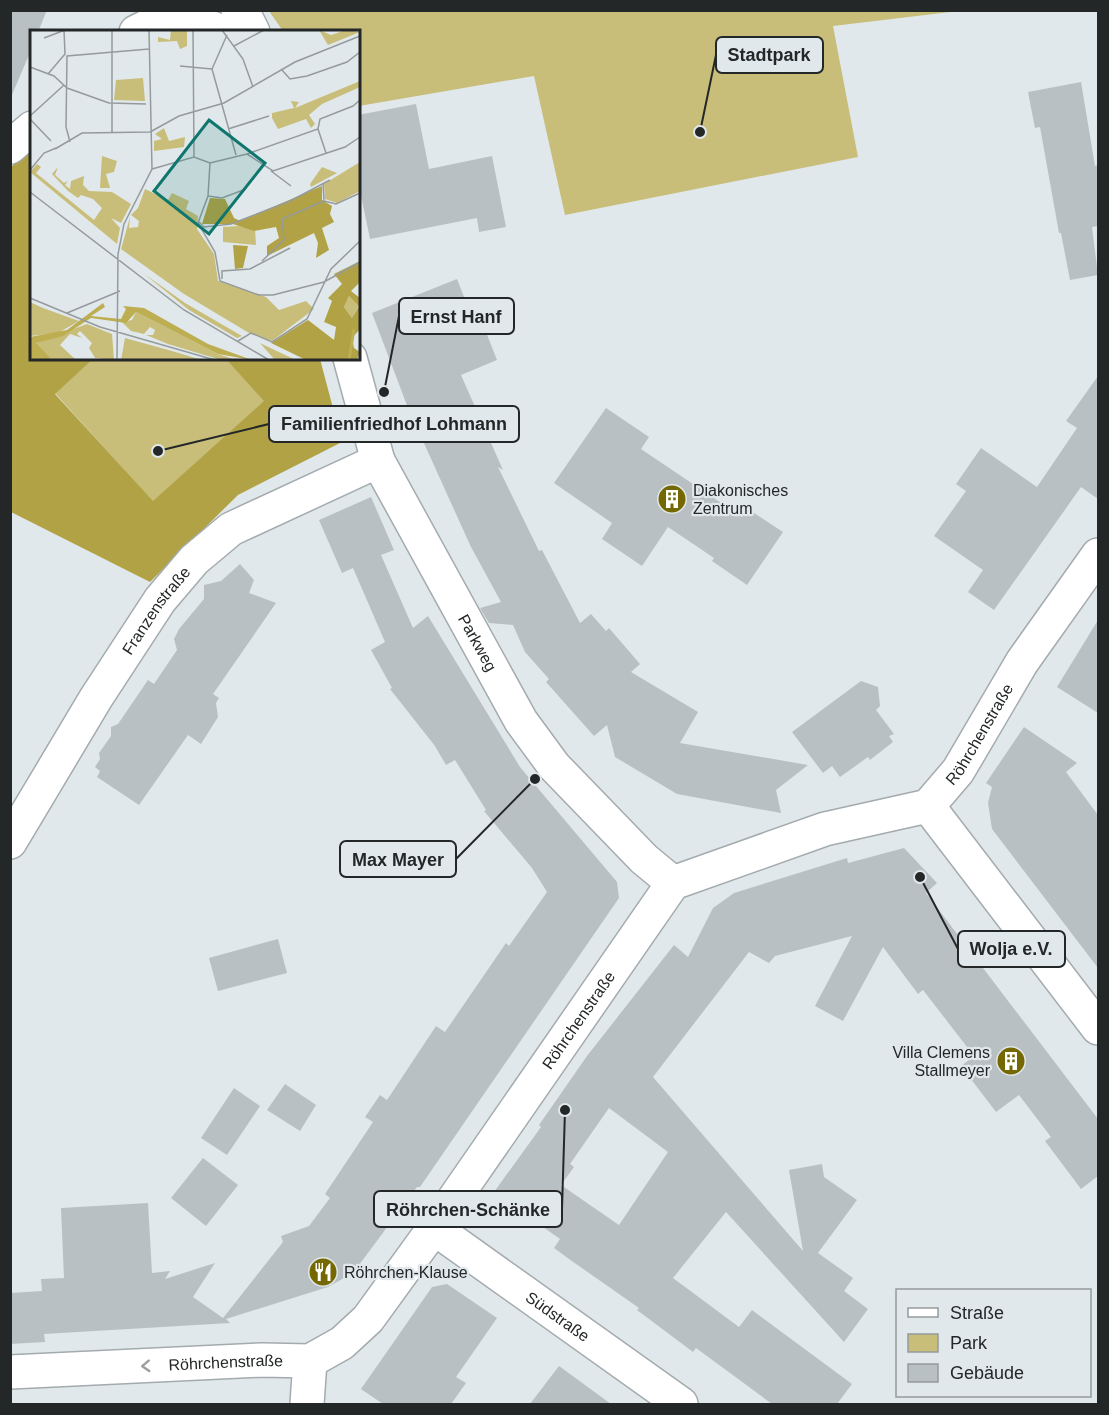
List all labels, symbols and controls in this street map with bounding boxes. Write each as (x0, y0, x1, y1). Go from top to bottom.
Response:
inset map (30, 30, 360, 360)
callout: Stadtpark (716, 37, 823, 73)
text: Stadtpark (727, 45, 811, 65)
callout: Ernst Hanf (399, 298, 514, 334)
text: Ernst Hanf (410, 307, 503, 327)
callout: Familienfriedhof Lohmann (269, 406, 519, 442)
text: Familienfriedhof Lohmann (281, 414, 507, 434)
place label: Diakonisches Zentrum (693, 482, 788, 517)
building icon: Diakonisches Zentrum (656, 483, 688, 515)
street label: Franzenstraße (119, 563, 194, 658)
street label: Parkweg (455, 611, 500, 674)
street label: Röhrchenstraße (942, 681, 1016, 788)
callout: Max Mayer (340, 841, 456, 877)
text: Max Mayer (352, 850, 444, 870)
callout: Wolja e.V. (958, 931, 1065, 967)
text: Wolja e.V. (969, 939, 1053, 959)
street label: Röhrchenstraße (539, 968, 618, 1072)
place label: Villa Clemens Stallmeyer (892, 1044, 991, 1079)
building icon: Villa Clemens Stallmeyer (995, 1045, 1027, 1077)
callout: Röhrchen-Schänke (374, 1191, 562, 1227)
text: Röhrchen-Schänke (386, 1200, 550, 1220)
restaurant icon: Röhrchen-Klause (307, 1256, 339, 1288)
place label: Röhrchen-Klause (344, 1264, 468, 1281)
street label: Südstraße (522, 1288, 593, 1345)
legend (896, 1289, 1091, 1397)
text: Straße (950, 1303, 1004, 1323)
text: Park (950, 1333, 988, 1353)
street label: Röhrchenstraße (168, 1352, 283, 1373)
one-way arrow (142, 1359, 151, 1372)
text: Gebäude (950, 1363, 1024, 1383)

